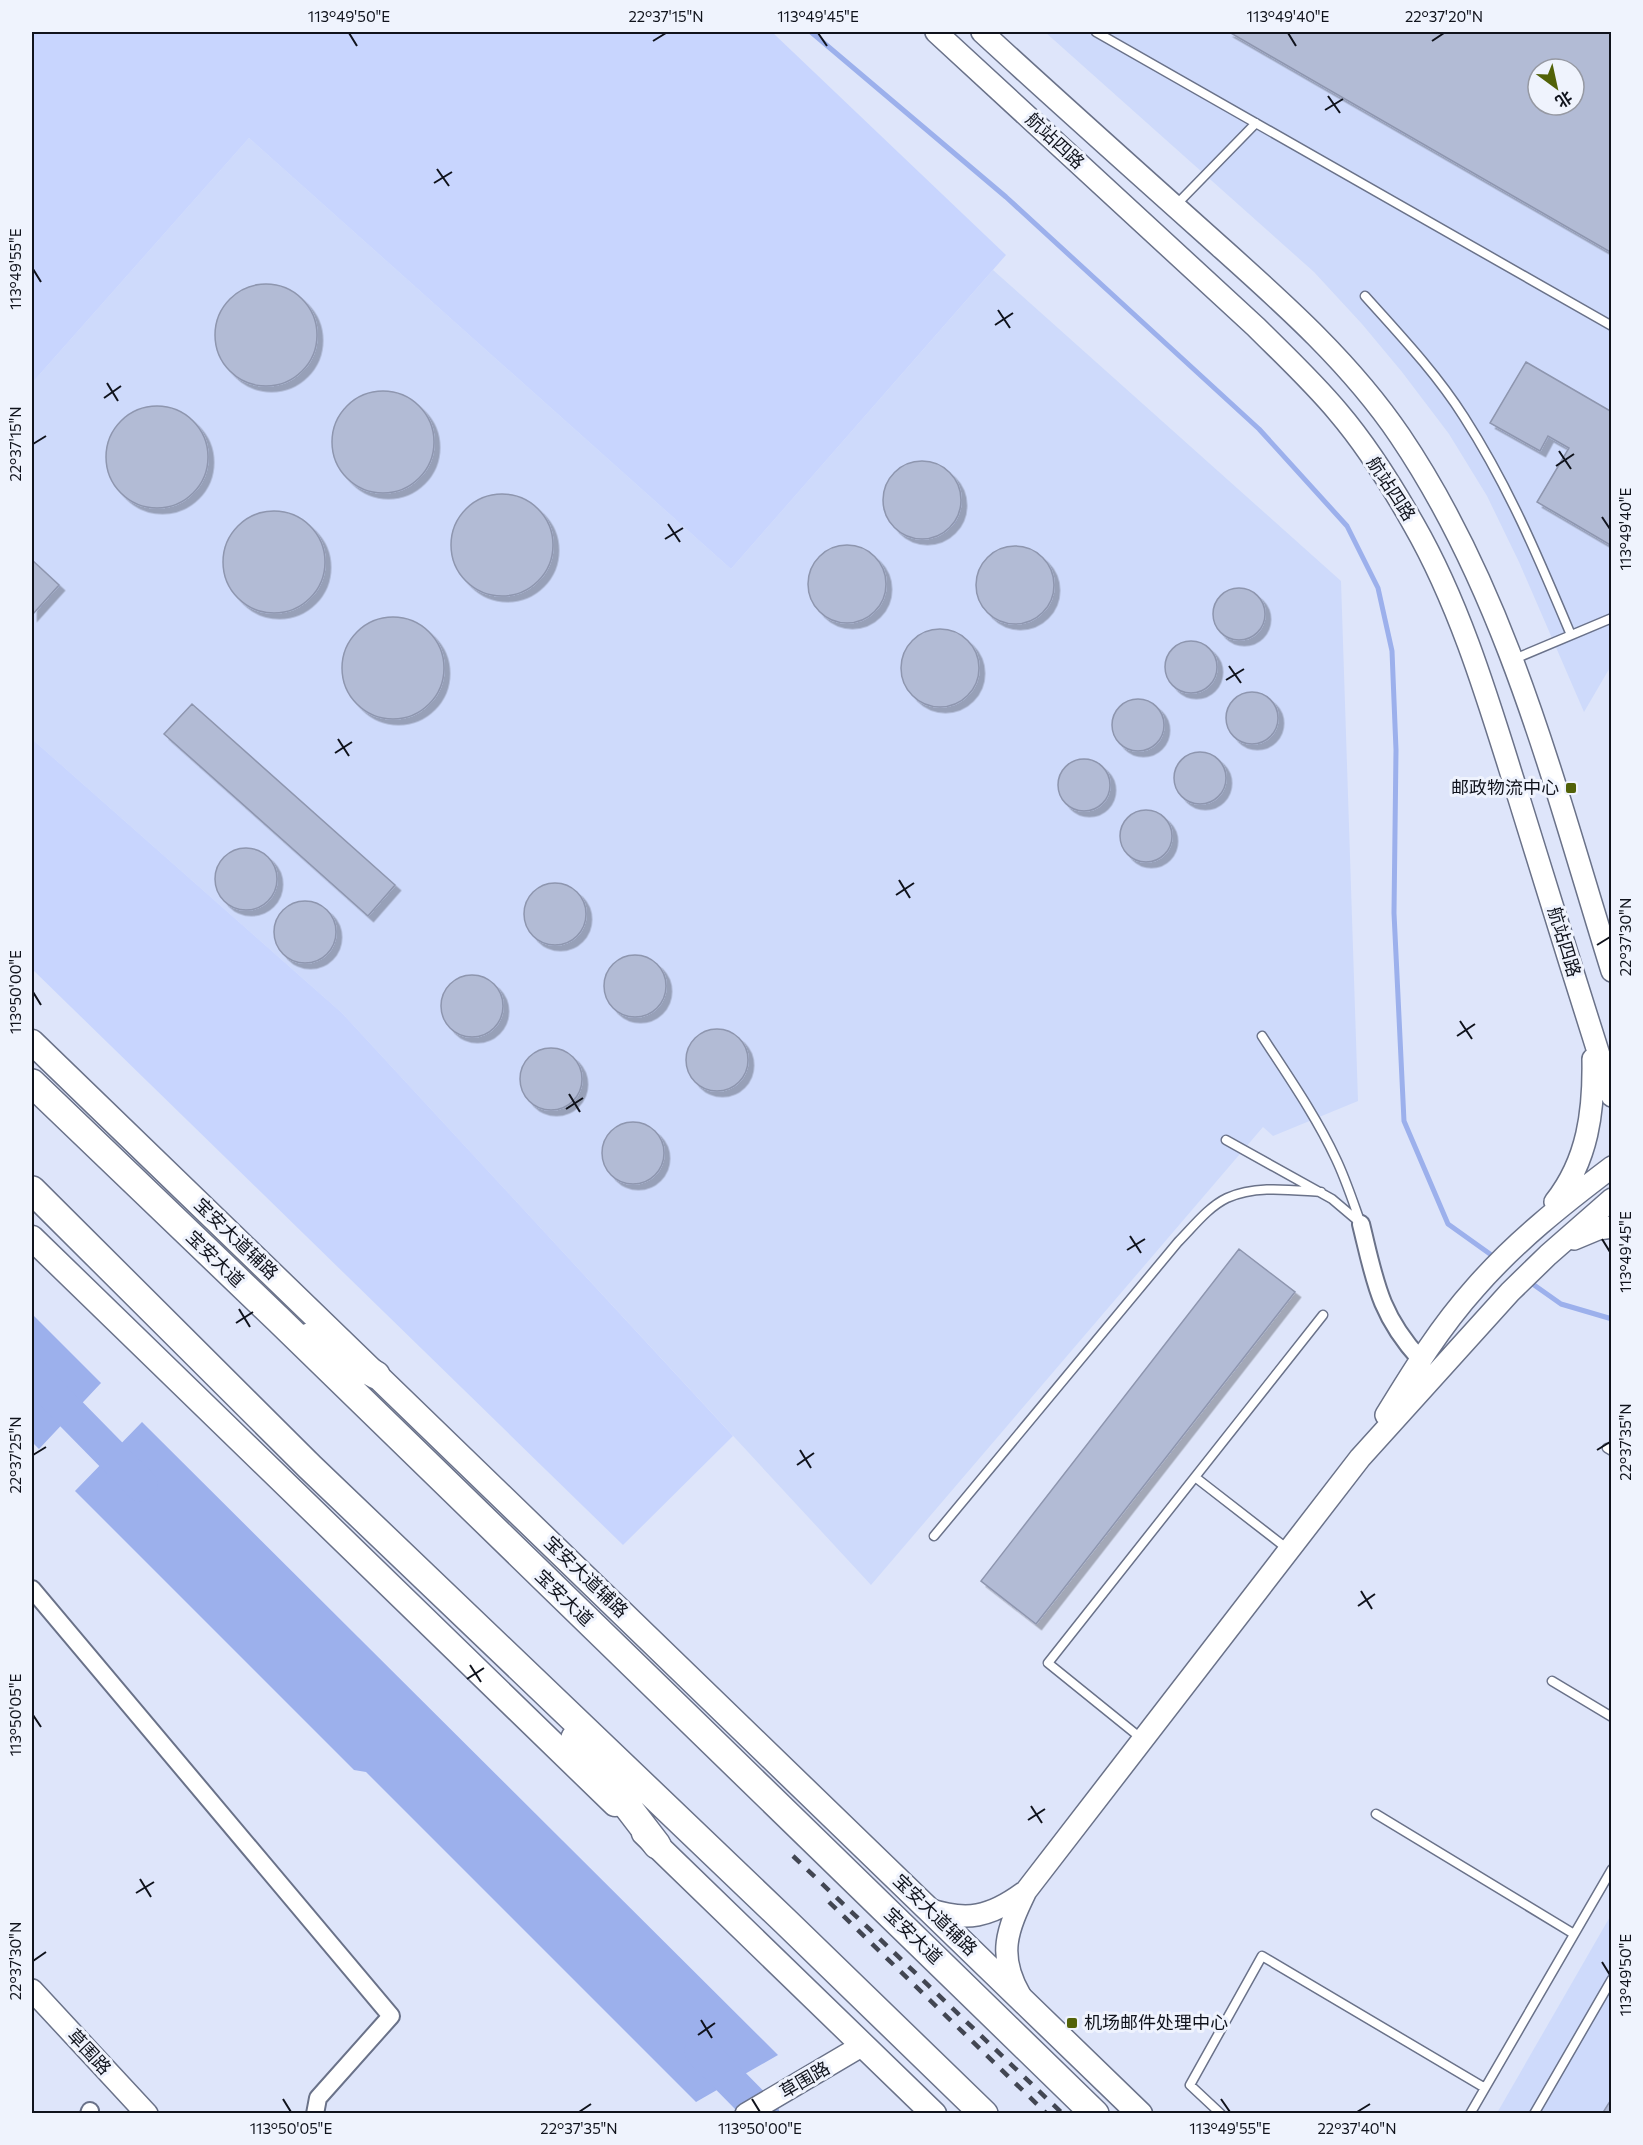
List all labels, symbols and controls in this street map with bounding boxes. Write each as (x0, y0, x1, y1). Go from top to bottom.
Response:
text: 113°49'50"E (308, 7, 390, 25)
text: 22°37'15"N (628, 7, 704, 25)
text: 113°49'45"E (777, 7, 859, 25)
text: 113°49'40"E (1247, 7, 1329, 25)
text: 22°37'20"N (1405, 7, 1483, 25)
north arrow (1526, 57, 1586, 117)
text: 北 (1553, 88, 1576, 112)
street label: 航站四路 (1022, 108, 1090, 173)
text: 113°49'55"E (6, 228, 24, 310)
text: 22°37'15"N (6, 406, 24, 482)
street label: 航站四路 (1363, 452, 1421, 525)
text: 113°49'40"E (1616, 488, 1634, 570)
place label: 邮政物流中心 (1451, 776, 1559, 798)
marker: 邮政物流中心 (1564, 781, 1578, 795)
text: 22°37'30"N (1616, 898, 1634, 976)
street label: 航站四路 (1544, 904, 1586, 979)
text: 113°50'00"E (6, 950, 24, 1034)
street label: 宝安大道辅路 (190, 1194, 282, 1284)
text: 113°49'45"E (1616, 1211, 1634, 1293)
street label: 宝安大道 (182, 1226, 248, 1292)
text: 22°37'35"N (1616, 1403, 1634, 1481)
text: 22°37'25"N (6, 1416, 24, 1494)
street label: 宝安大道辅路 (540, 1532, 632, 1622)
street label: 宝安大道 (531, 1565, 597, 1631)
text: 113°50'05"E (6, 1674, 24, 1756)
street label: 宝安大道辅路 (889, 1870, 981, 1960)
street label: 宝安大道 (880, 1903, 946, 1969)
text: 22°37'30"N (6, 1922, 24, 2000)
text: 113°49'50"E (1616, 1934, 1634, 2016)
place label: 机场邮件处理中心 (1084, 2011, 1228, 2033)
marker: 机场邮件处理中心 (1065, 2016, 1079, 2030)
street label: 草围路 (63, 2024, 116, 2079)
street label: 草围路 (776, 2056, 833, 2102)
text: 113°50'05"E (250, 2119, 332, 2137)
text: 22°37'35"N (540, 2119, 618, 2137)
text: 113°50'00"E (718, 2119, 802, 2137)
text: 113°49'55"E (1189, 2119, 1271, 2137)
text: 22°37'40"N (1318, 2119, 1396, 2137)

